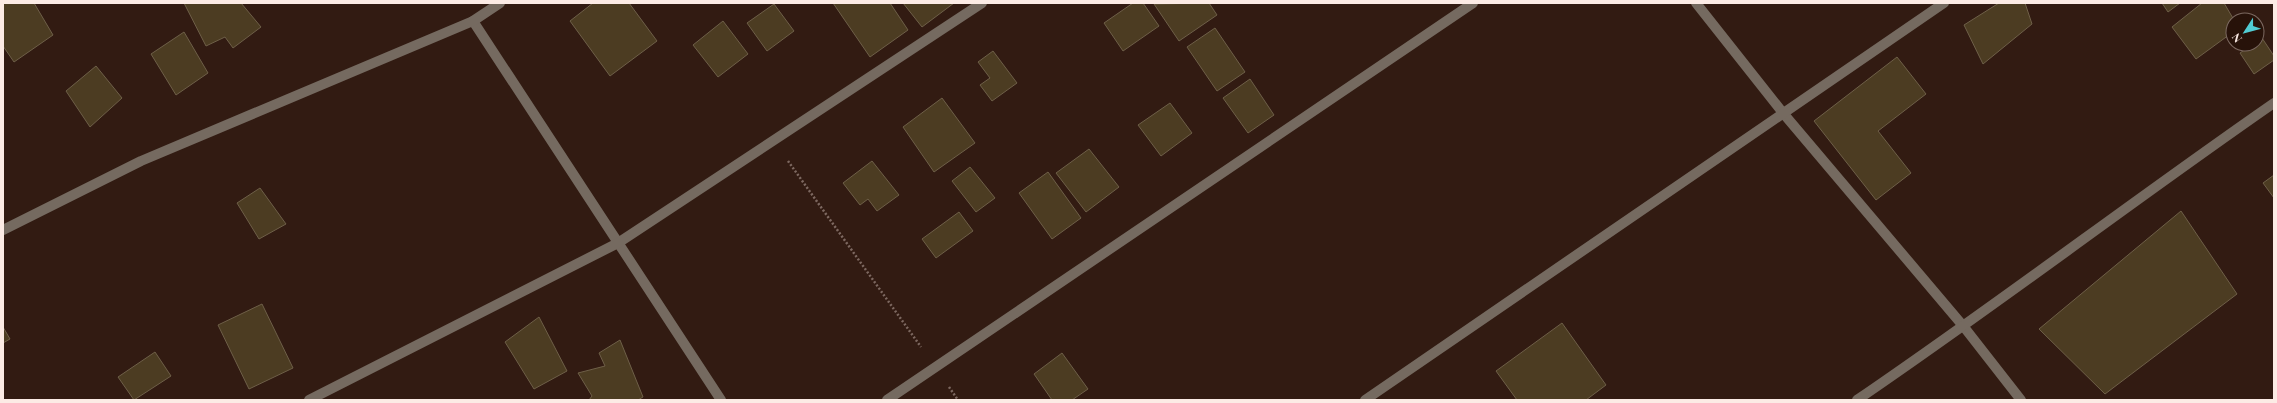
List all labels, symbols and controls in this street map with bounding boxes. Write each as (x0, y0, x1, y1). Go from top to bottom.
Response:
north arrow (2225, 12, 2265, 52)
text: N (2228, 31, 2245, 46)

